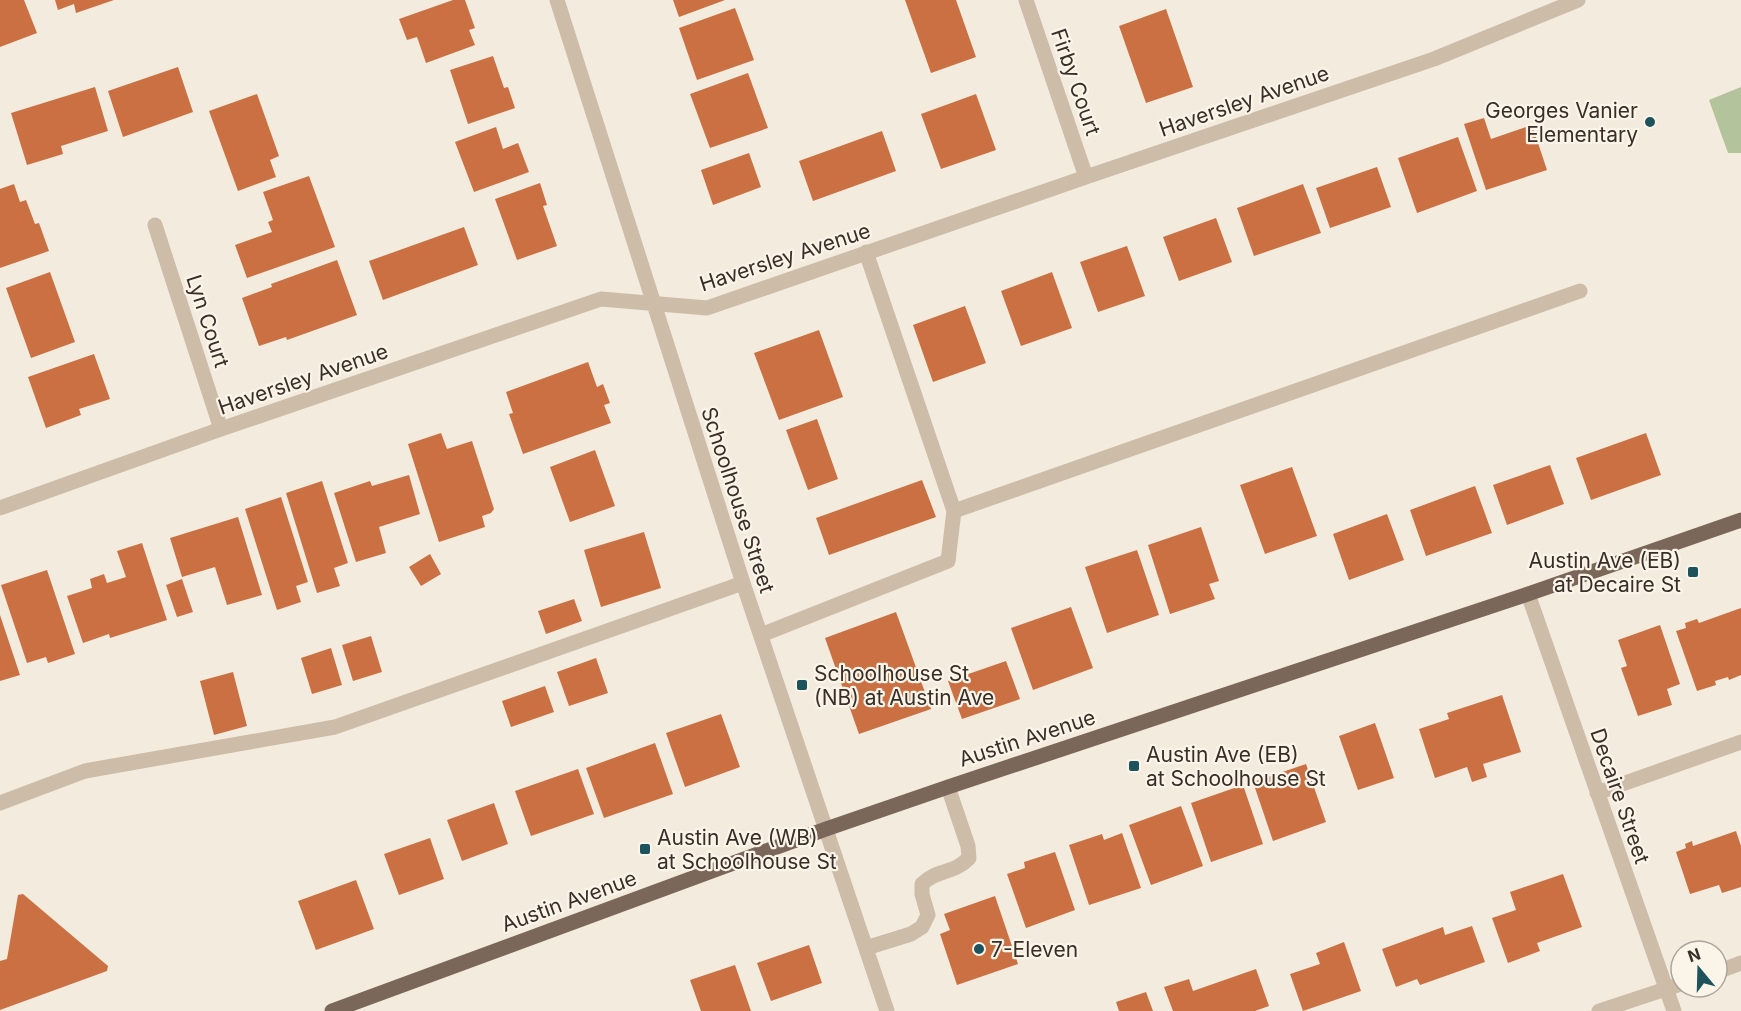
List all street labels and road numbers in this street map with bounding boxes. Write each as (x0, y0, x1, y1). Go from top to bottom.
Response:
street label: Firby Court (1046, 25, 1106, 139)
street label: Haversley Avenue (1156, 60, 1332, 142)
street label: Haversley Avenue (696, 218, 874, 296)
street label: Lyn Court (181, 271, 235, 371)
street label: Haversley Avenue (215, 338, 391, 420)
street label: Schoolhouse Street (696, 404, 780, 596)
street label: Austin Avenue (956, 704, 1098, 772)
street label: Decaire Street (1585, 725, 1655, 867)
street label: Austin Avenue (498, 865, 640, 937)

